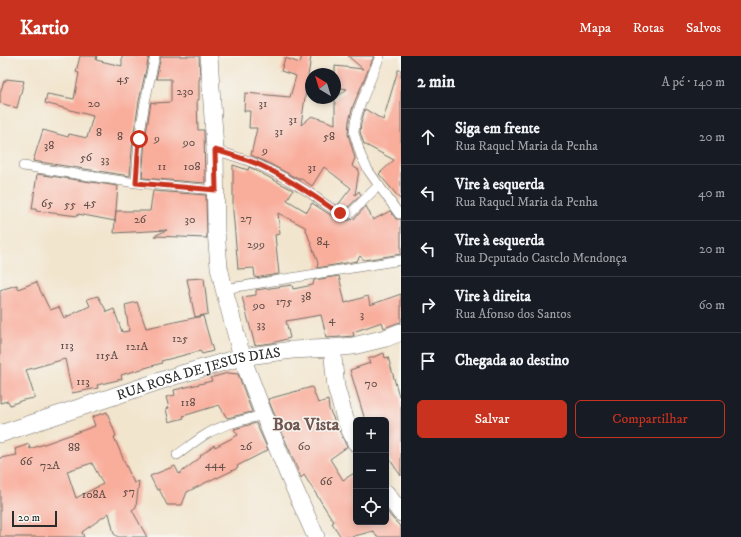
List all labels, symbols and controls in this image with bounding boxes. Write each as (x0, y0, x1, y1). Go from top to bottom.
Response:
text: Kartio (20, 17, 69, 40)
text: Mapa (579, 19, 611, 37)
text: Rotas (633, 19, 664, 37)
text: Salvos (686, 19, 721, 37)
north arrow (305, 68, 341, 104)
house number: 45 (117, 71, 129, 86)
text: 2 min (417, 71, 455, 93)
text: A pé · 140 m (662, 74, 725, 90)
house number: 230 (177, 84, 193, 99)
house number: 20 (88, 96, 100, 111)
house number: 31 (259, 96, 267, 111)
house number: 31 (289, 112, 297, 127)
text: Siga em frente (455, 119, 540, 138)
house number: 31 (275, 124, 283, 139)
house number: 8 (96, 125, 102, 140)
icon: ahead (417, 126, 439, 148)
house number: 8 (117, 129, 123, 144)
house number: 58 (323, 129, 335, 144)
text: 20 m (699, 129, 725, 145)
route start (130, 130, 148, 148)
house number: 9 (153, 131, 160, 146)
house number: 90 (182, 135, 195, 150)
house number: 38 (44, 138, 54, 153)
text: Rua Raquel Maria da Penha (455, 138, 598, 154)
house number: 9 (261, 143, 268, 158)
house number: 56 (80, 150, 93, 165)
house number: 33 (101, 152, 109, 167)
house number: 11 (158, 159, 166, 174)
house number: 108 (184, 159, 200, 174)
house number: 31 (308, 160, 316, 175)
text: Vire à esquerda (455, 175, 544, 194)
icon: left (417, 182, 439, 204)
text: 40 m (698, 185, 725, 201)
text: Rua Raquel Maria da Penha (455, 194, 598, 210)
house number: 45 (84, 195, 96, 210)
house number: 65 (41, 196, 53, 211)
house number: 55 (64, 197, 76, 212)
route end (331, 204, 349, 222)
house number: 27 (240, 211, 252, 226)
house number: 26 (134, 212, 147, 227)
house number: 30 (185, 212, 195, 227)
text: Vire à esquerda (455, 231, 544, 250)
house number: 84 (317, 234, 331, 249)
house number: 299 (247, 237, 265, 252)
icon: left (417, 238, 439, 260)
text: 20 m (699, 241, 725, 257)
text: Rua Deputado Castelo Mendonça (455, 250, 627, 266)
text: Vire à direita (455, 287, 531, 306)
house number: 38 (301, 289, 311, 304)
house number: 175 (276, 294, 292, 309)
icon: right (417, 294, 439, 316)
text: 60 m (699, 297, 725, 313)
house number: 90 (252, 298, 265, 313)
text: Rua Afonso dos Santos (455, 306, 571, 322)
house number: 3 (360, 307, 364, 322)
house number: 4 (329, 312, 337, 327)
house number: 33 (257, 317, 265, 332)
house number: 125 (172, 331, 188, 346)
house number: 113 (60, 338, 74, 353)
house number: 121A (126, 339, 149, 354)
street label: RUA ROSA DE JESUS DIAS (114, 344, 282, 405)
house number: 115A (96, 348, 119, 363)
icon: arrive (417, 350, 439, 372)
text: Chegada ao destino (455, 351, 569, 370)
house number: 113 (76, 374, 90, 389)
house number: 70 (365, 376, 377, 391)
house number: 118 (181, 395, 195, 410)
button: Salvar (417, 400, 567, 438)
button: Compartilhar (575, 400, 725, 438)
district label: Boa Vista (273, 414, 340, 436)
map controls (353, 417, 389, 525)
button: + (353, 417, 389, 453)
house number: 26 (240, 439, 253, 454)
house number: 60 (298, 439, 310, 454)
house number: 88 (68, 440, 80, 455)
button: − (353, 453, 389, 489)
house number: 66 (20, 454, 33, 469)
house number: 444 (205, 457, 226, 472)
house number: 72A (40, 458, 60, 473)
house number: 66 (320, 474, 333, 489)
house number: 57 (123, 484, 135, 499)
house number: 108A (82, 487, 107, 502)
button: locate (353, 489, 389, 525)
scale bar (12, 509, 57, 528)
text: 20 m (18, 511, 40, 525)

